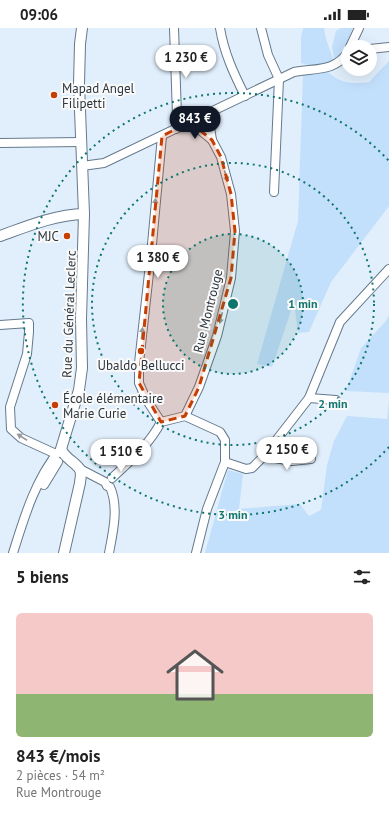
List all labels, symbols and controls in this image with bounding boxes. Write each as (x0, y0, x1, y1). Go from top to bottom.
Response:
text: 09:06 (20, 5, 58, 24)
map controls (341, 40, 377, 76)
button: layers (341, 40, 377, 76)
pin: 1 230 € (149, 45, 223, 79)
text: 1 230 € (164, 49, 208, 66)
place label: Mapad Angel Filipetti (62, 80, 135, 112)
marker: Mapad Angel Filipetti (49, 90, 59, 100)
pin: 843 € (167, 106, 223, 140)
text: 843 € (179, 110, 211, 127)
one-way arrow (224, 170, 230, 182)
one-way arrow (152, 198, 159, 210)
place label: MJC (38, 228, 59, 245)
marker: MJC (62, 231, 72, 241)
pin: 1 380 € (121, 245, 195, 279)
text: 1 380 € (136, 249, 180, 266)
street label: Rue du Général Leclerc (58, 250, 80, 378)
street label: Rue Montrouge (189, 267, 227, 355)
text: 1 min (288, 296, 318, 311)
centre of rings (226, 297, 240, 311)
one-way arrow (218, 312, 224, 324)
one-way arrow (139, 327, 146, 339)
marker: Ubaldo Bellucci (136, 346, 146, 356)
place label: Ubaldo Bellucci (98, 357, 184, 374)
place label: École élémentaire Marie Curie (63, 390, 163, 422)
text: 2 min (318, 396, 348, 411)
marker: École élémentaire Marie Curie (50, 400, 60, 410)
one-way arrow (16, 433, 27, 441)
pin: 2 150 € (250, 437, 324, 471)
pin: 1 510 € (84, 439, 158, 473)
text: 2 150 € (265, 441, 309, 458)
text: 1 510 € (99, 443, 143, 460)
text: 3 min (218, 507, 248, 522)
text: 5 biens (16, 566, 69, 588)
icon: filters (351, 566, 373, 588)
icon: home (159, 639, 231, 711)
text: 843 €/mois (16, 745, 100, 767)
text: 2 pièces · 54 m² (16, 767, 105, 784)
text: Rue Montrouge (16, 784, 101, 801)

